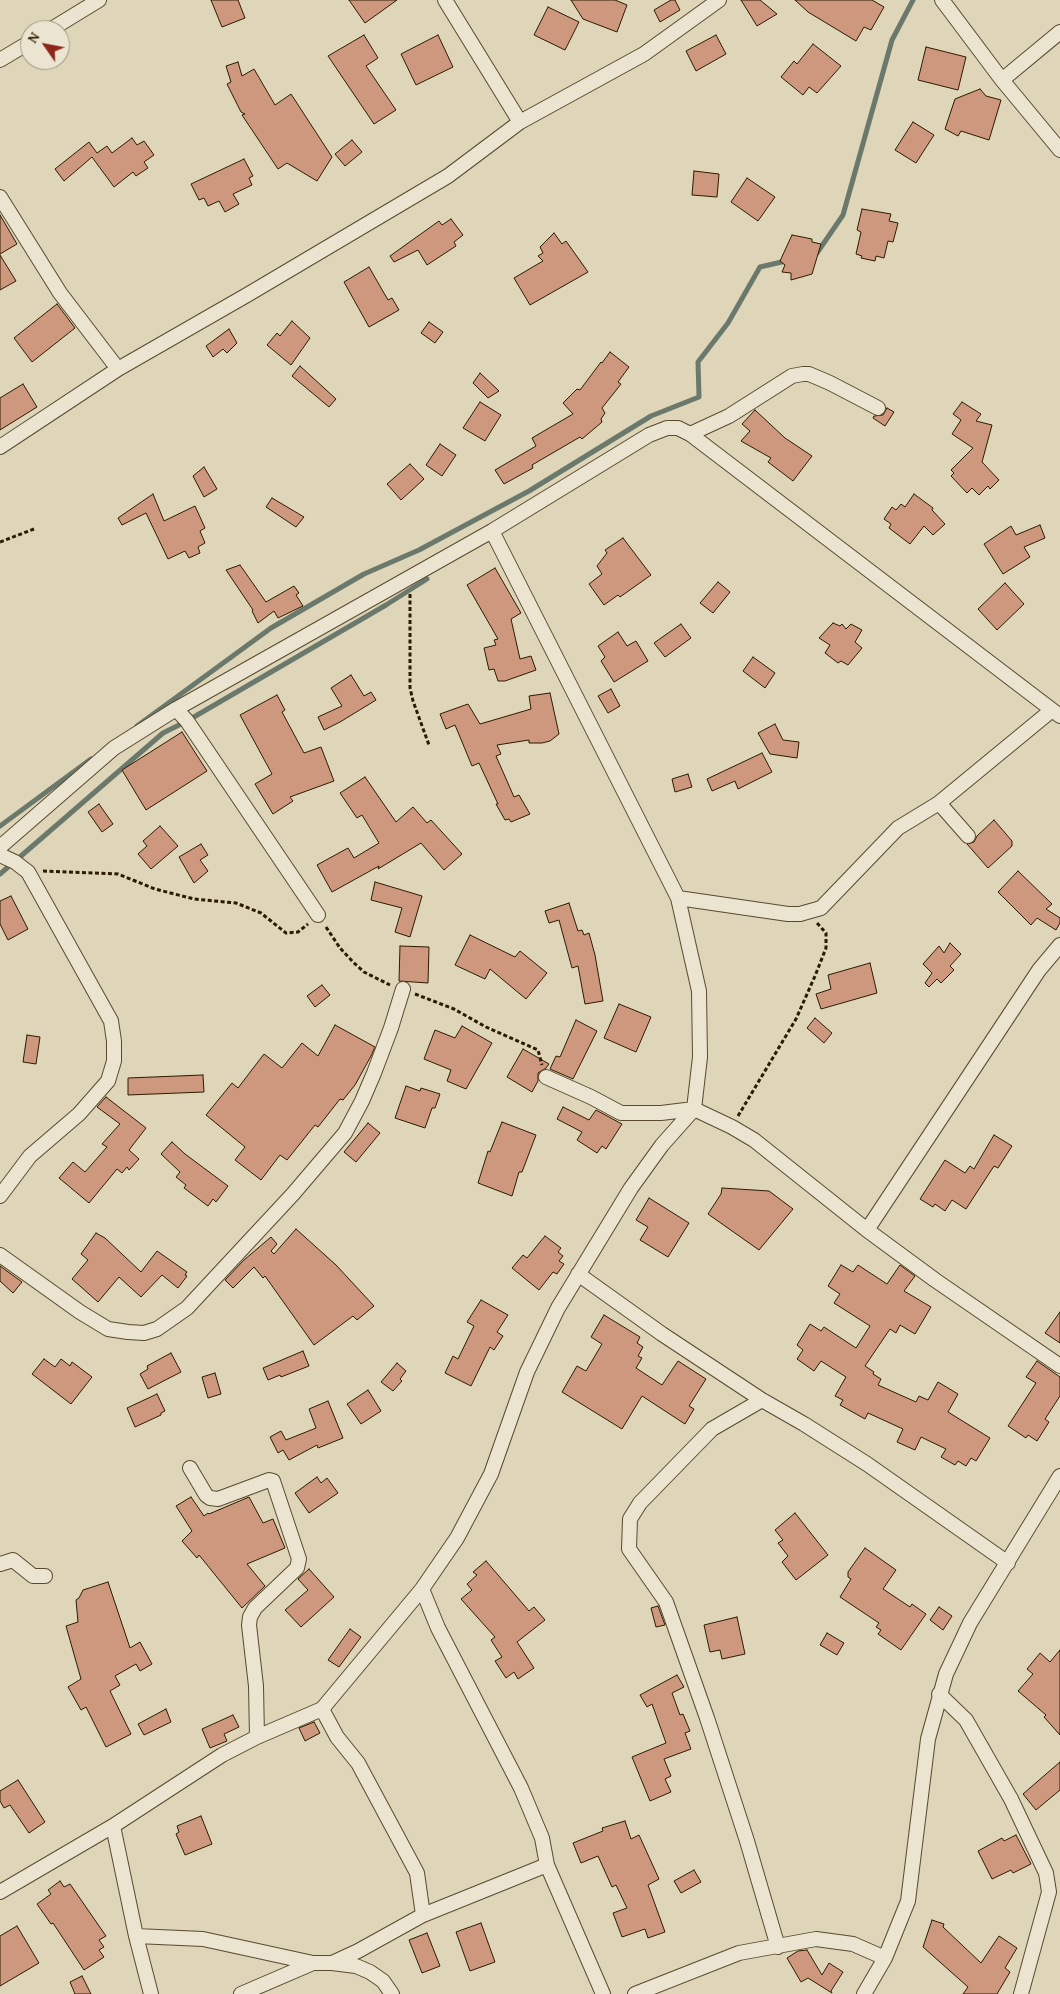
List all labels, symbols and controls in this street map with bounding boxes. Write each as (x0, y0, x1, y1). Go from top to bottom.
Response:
north arrow (20, 20, 70, 70)
text: N (22, 28, 44, 47)

